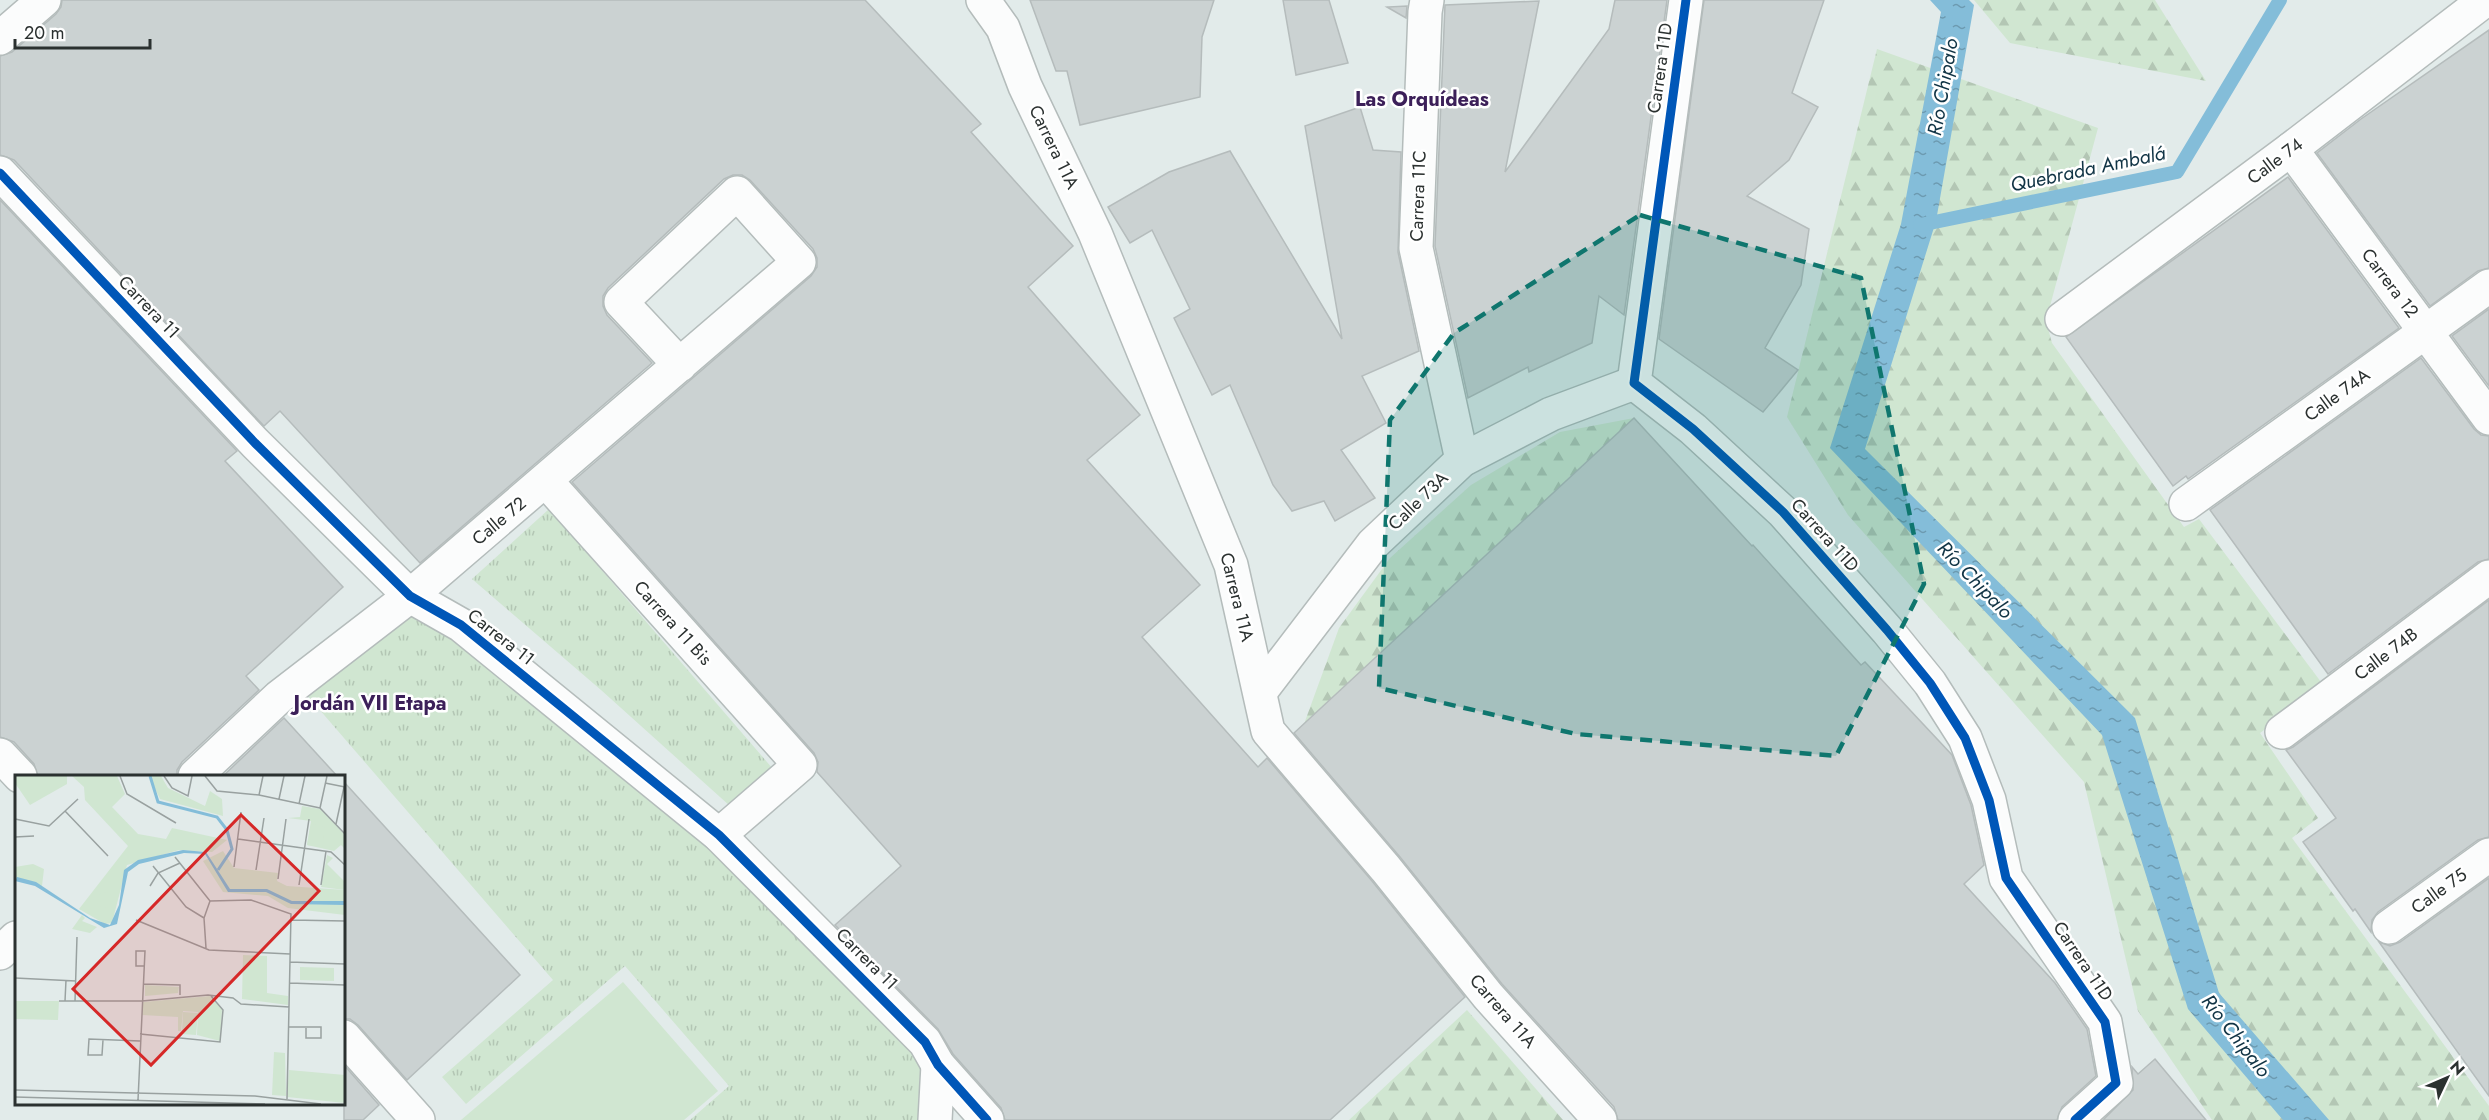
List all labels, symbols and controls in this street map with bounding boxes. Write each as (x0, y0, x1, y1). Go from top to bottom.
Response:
scale bar (15, 12, 150, 50)
text: 20 m (24, 20, 64, 46)
street label: Carrera 11D (1641, 21, 1679, 115)
water label: Río Chipalo (1920, 36, 1966, 138)
district label: Las Orquídeas (1355, 85, 1489, 114)
street label: Carrera 11A (1022, 101, 1086, 194)
street label: Calle 74 (2242, 131, 2308, 191)
water label: Quebrada Ambalá (2008, 138, 2168, 200)
street label: Carrera 11C (1403, 150, 1433, 242)
street label: Carrera 12 (2355, 243, 2425, 323)
street label: Carrera 11 (112, 270, 186, 344)
street label: Calle 74A (2299, 362, 2375, 428)
street label: Calle 73A (1382, 466, 1454, 536)
street label: Calle 72 (466, 491, 532, 551)
street label: Carrera 11D (1785, 492, 1865, 578)
water label: Río Chipalo (1930, 535, 2020, 626)
street label: Carrera 11A (1213, 550, 1261, 644)
street label: Carrera 11 Bis (628, 575, 718, 671)
street label: Carrera 11 (462, 603, 540, 671)
street label: Calle 74B (2349, 621, 2423, 687)
district label: Jordán VII Etapa (289, 689, 447, 718)
inset map (15, 775, 345, 1105)
street label: Calle 75 (2406, 862, 2472, 920)
street label: Carrera 11D (2047, 916, 2119, 1006)
street label: Carrera 11 (830, 922, 904, 996)
street label: Carrera 11A (1463, 968, 1543, 1054)
water label: Río Chipalo (2194, 988, 2278, 1084)
north arrow (2417, 1048, 2477, 1108)
text: N (2445, 1055, 2470, 1080)

